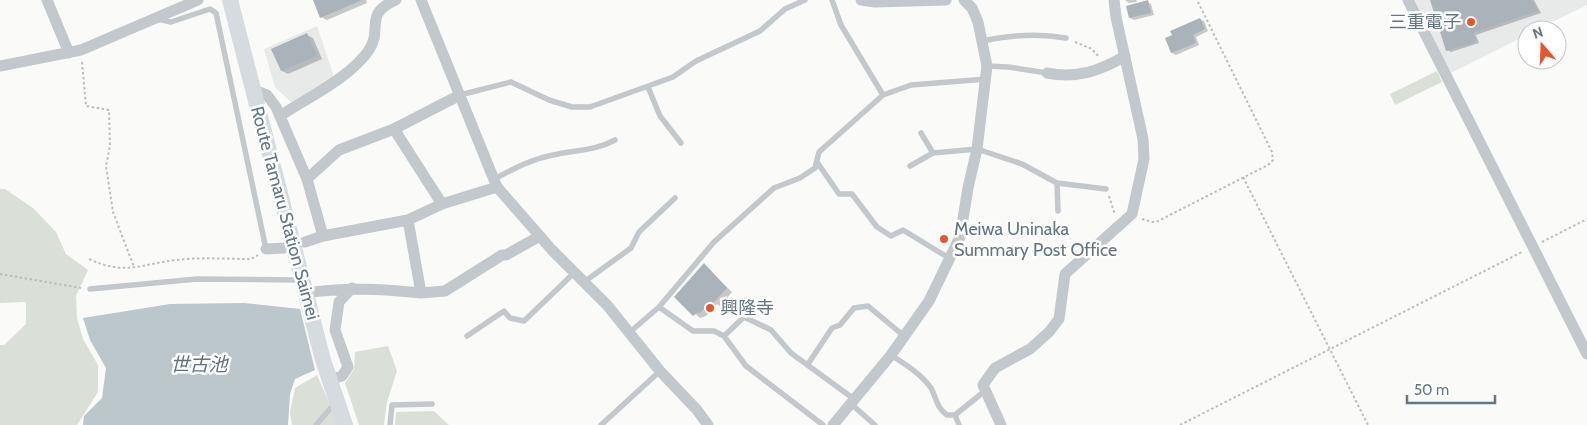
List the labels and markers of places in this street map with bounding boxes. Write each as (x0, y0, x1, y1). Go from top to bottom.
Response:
place label: 三重電子 (1389, 11, 1461, 33)
marker: 三重電子 (1465, 16, 1477, 28)
place label: Meiwa Uninaka Summary Post Office (954, 218, 1117, 261)
marker: Meiwa Uninaka Summary Post Office (938, 233, 950, 245)
place label: 興隆寺 (720, 297, 774, 319)
marker: 興隆寺 (704, 302, 716, 314)

